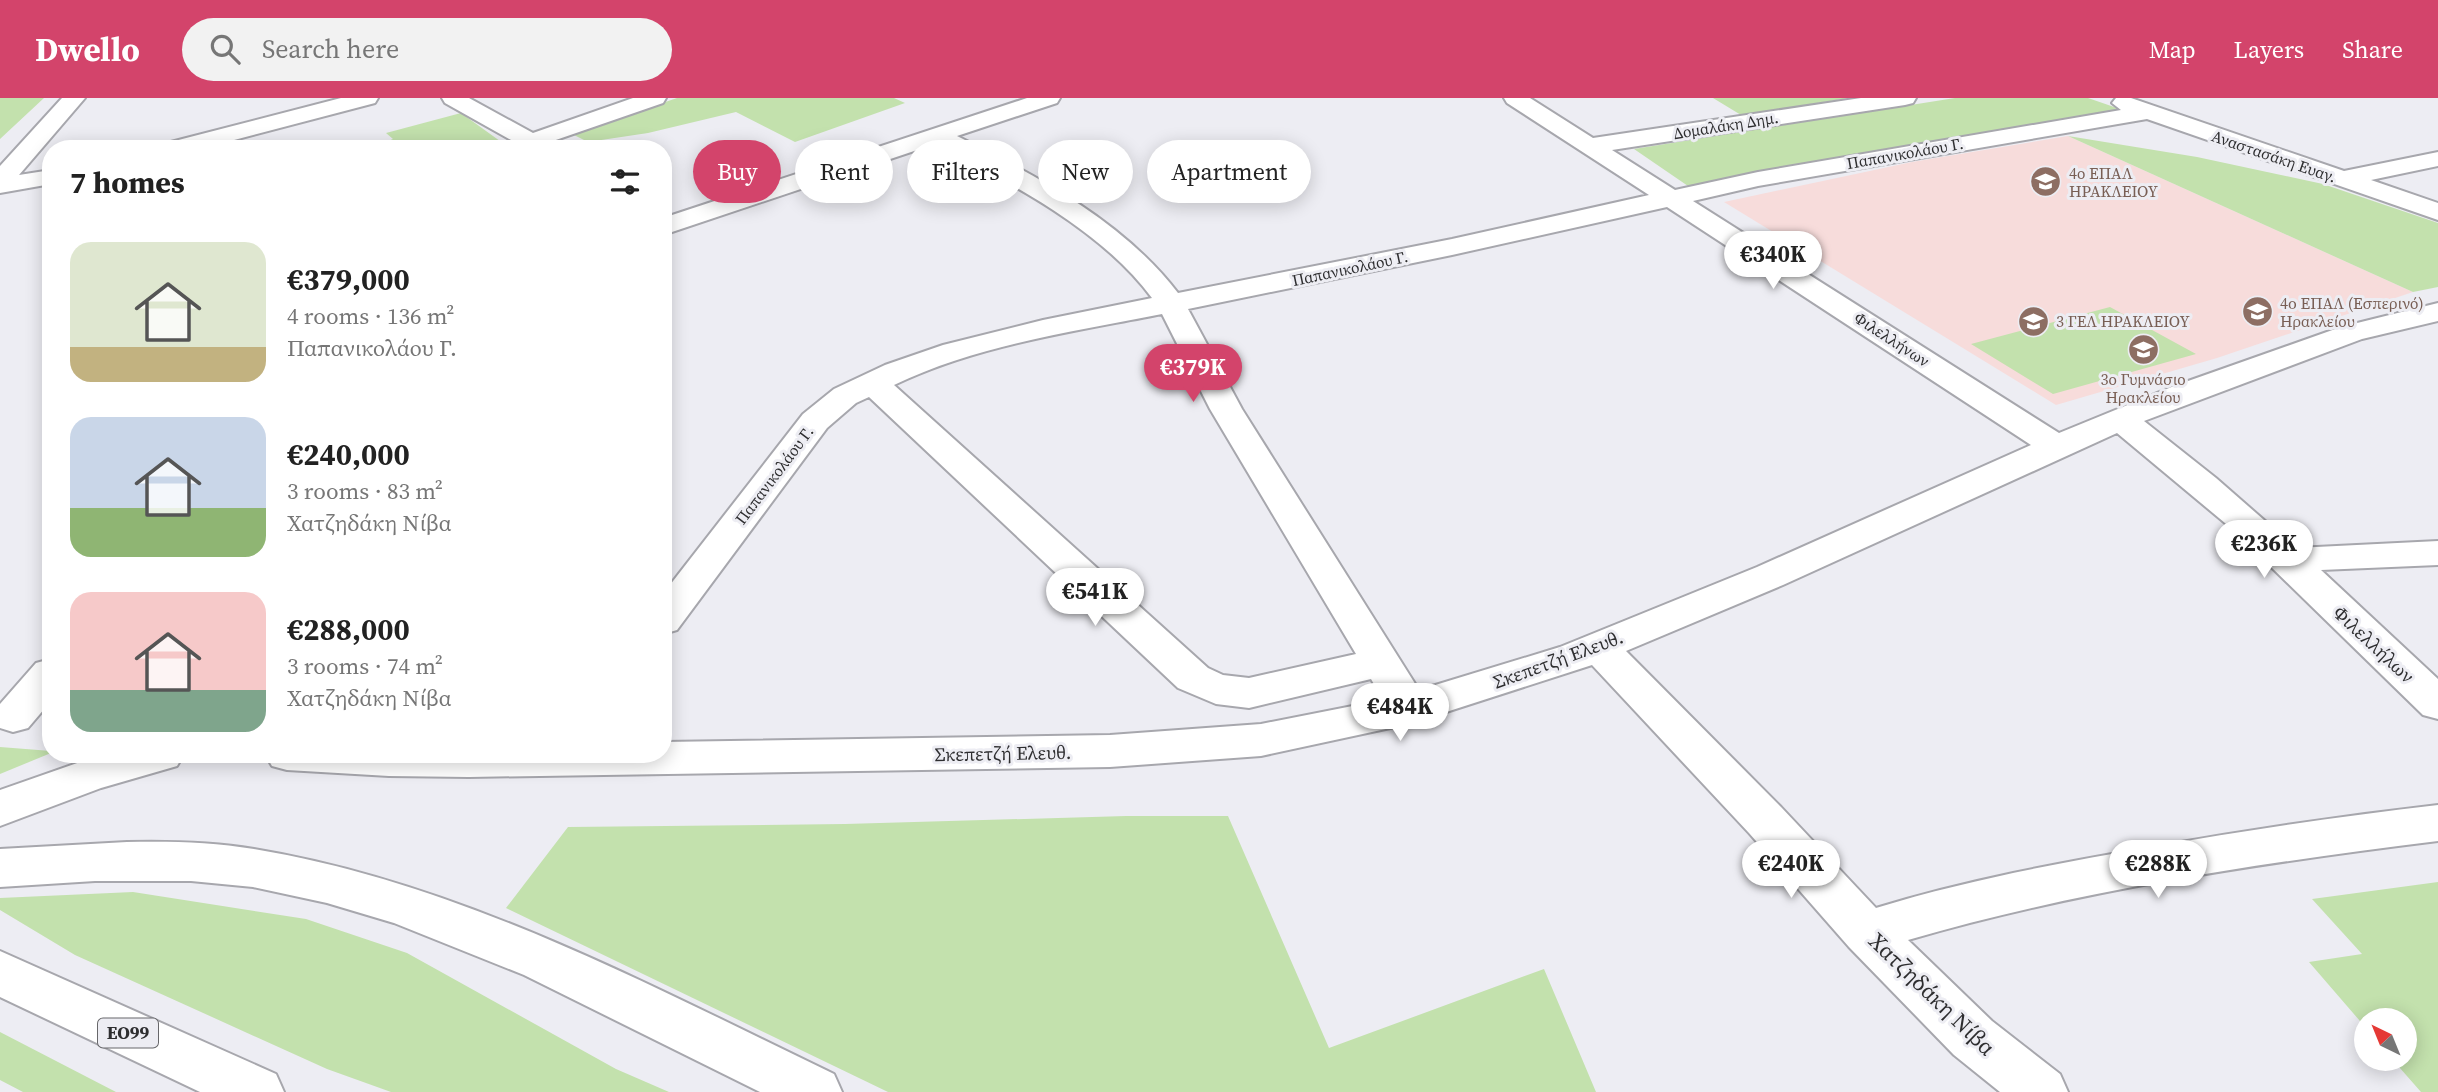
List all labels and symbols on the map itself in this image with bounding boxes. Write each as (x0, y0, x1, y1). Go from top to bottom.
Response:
street label: Δομαλάκη Δημ. (1672, 106, 1780, 144)
street label: Αναστασάκη Ευαγ. (2209, 124, 2339, 188)
street label: Παπανικολάου Γ. (1845, 132, 1965, 174)
place label: 4ο ΕΠΑΛ ΗΡΑΚΛΕΙΟΥ (2069, 162, 2158, 202)
school or university icon: 4ο ΕΠΑΛ ΗΡΑΚΛΕΙΟΥ (2029, 165, 2063, 199)
pin: €340K (1724, 232, 1822, 291)
street label: Παπανικολάου Γ. (1290, 245, 1410, 291)
place label: 4o ΕΠΑΛ (Εσπερινό) Ηρακλείου (2280, 292, 2424, 332)
school or university icon: 4o ΕΠΑΛ (Εσπερινό) Ηρακλείου (2240, 295, 2274, 329)
school or university icon: 3 ΓΕΛ ΗΡΑΚΛΕΙΟΥ (2016, 304, 2050, 338)
street label: Φιλελλήνων (1850, 306, 1934, 372)
place label: 3 ΓΕΛ ΗΡΑΚΛΕΙΟΥ (2056, 310, 2190, 332)
school or university icon: 3ο Γυμνάσιο Ηρακλείου (2126, 333, 2160, 367)
pin: €379K (1144, 344, 1242, 404)
place label: 3ο Γυμνάσιο Ηρακλείου (2100, 368, 2186, 408)
street label: Παπανικολάου Γ. (730, 421, 818, 529)
pin: €236K (2215, 520, 2313, 580)
pin: €541K (1046, 568, 1144, 628)
street label: Φιλελλήλων (2328, 600, 2420, 688)
street label: Σκεπετζή Ελευθ. (1489, 623, 1627, 695)
pin: €484K (1351, 684, 1449, 743)
street label: Σκεπετζή Ελευθ. (934, 739, 1072, 767)
pin: €240K (1742, 840, 1840, 900)
pin: €288K (2109, 840, 2207, 900)
street label: Χατζηδάκη Νίβα (1862, 925, 2002, 1063)
north arrow (2354, 1008, 2417, 1071)
road number: ΕΟ99 (98, 1018, 158, 1048)

